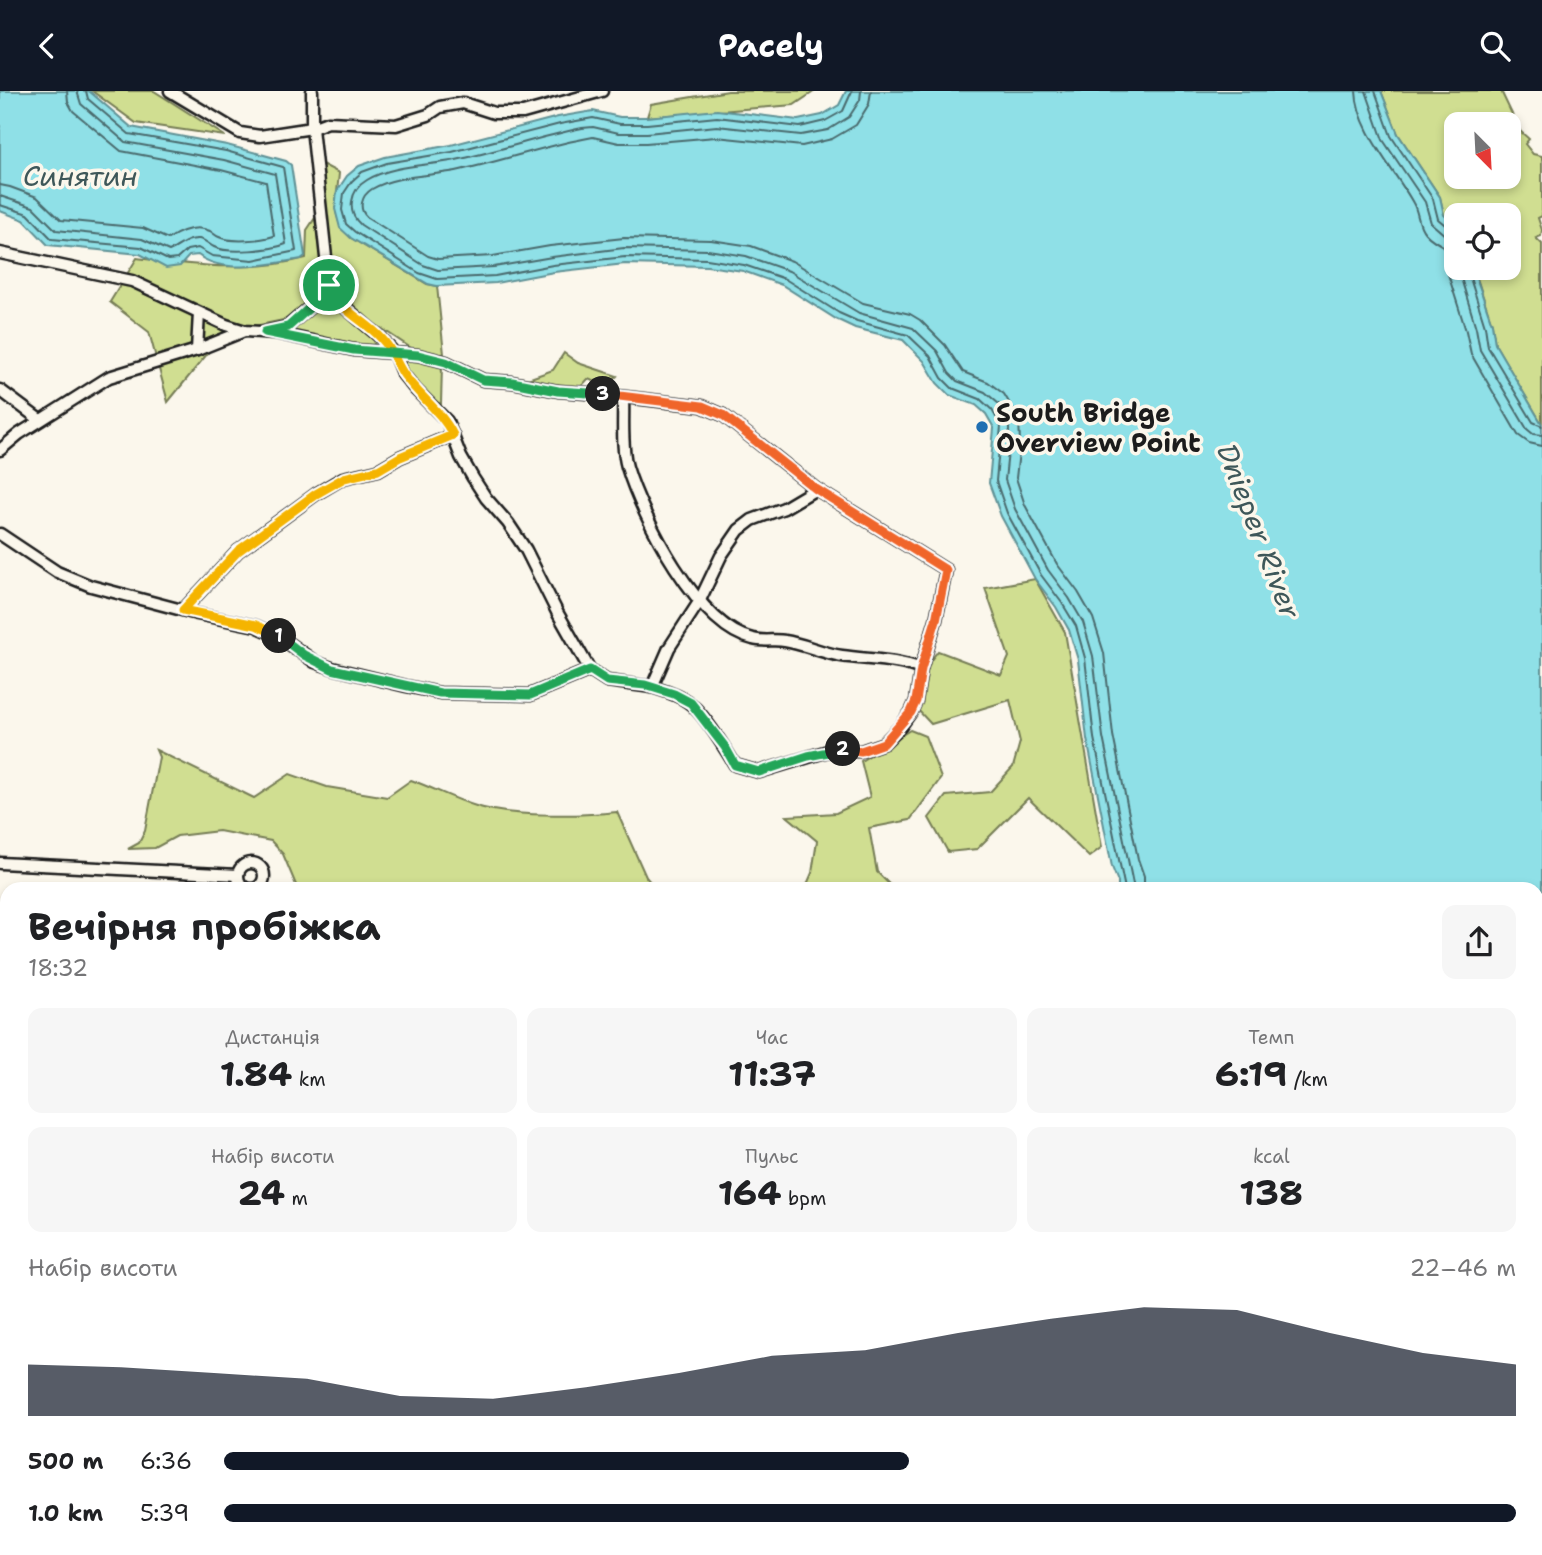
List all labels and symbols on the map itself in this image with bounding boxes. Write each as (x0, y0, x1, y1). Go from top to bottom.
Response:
north arrow (1444, 112, 1521, 189)
water label: Синятин (23, 157, 137, 195)
pin (299, 255, 359, 315)
pin: 3 (586, 377, 620, 411)
place label: South Bridge Overview Point (996, 395, 1201, 460)
marker: South Bridge Overview Point (974, 419, 990, 435)
water label: Dnieper River (1208, 438, 1310, 625)
pin: 1 (262, 619, 296, 653)
pin: 2 (826, 731, 860, 767)

